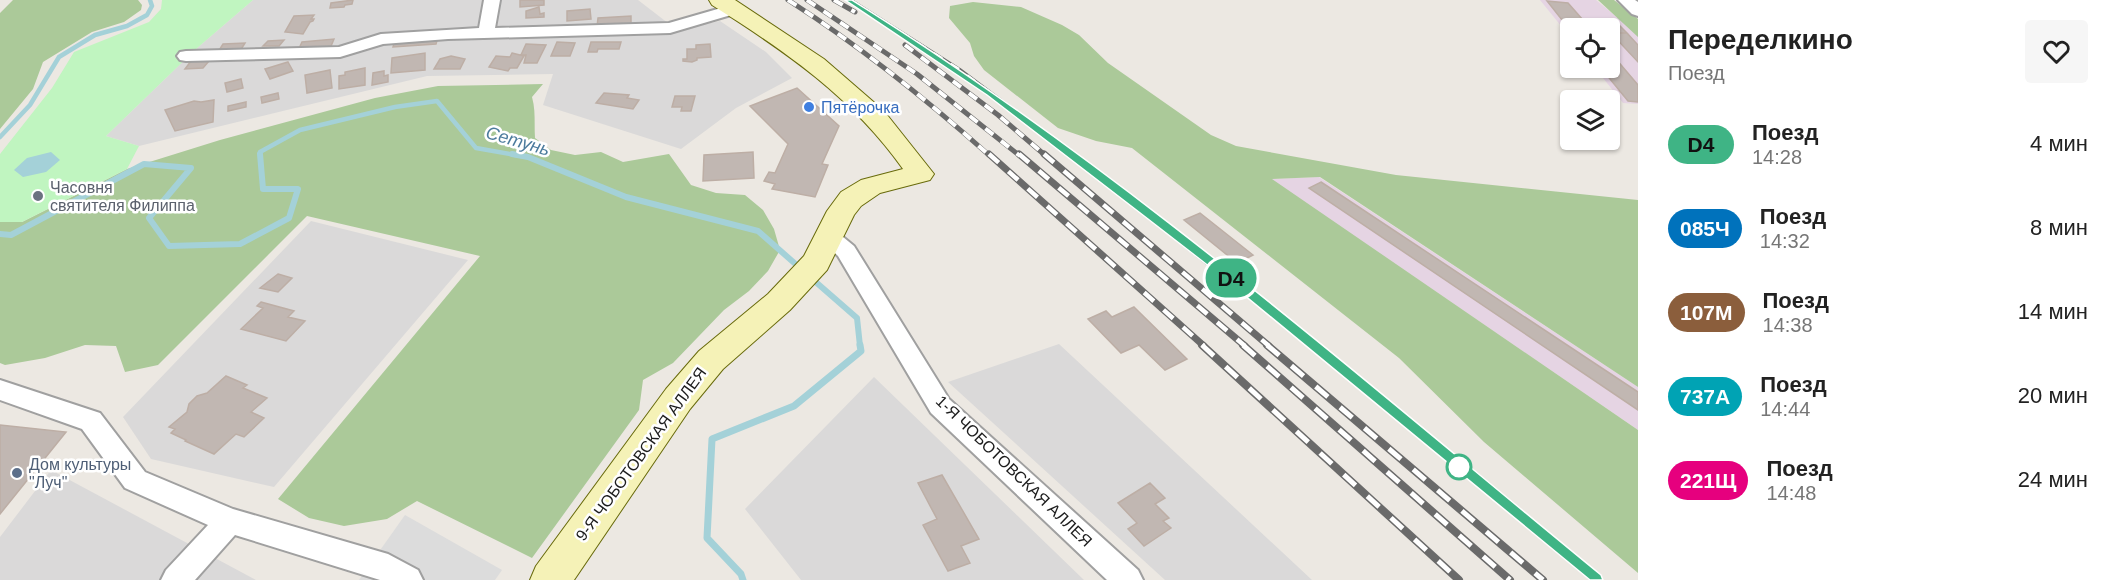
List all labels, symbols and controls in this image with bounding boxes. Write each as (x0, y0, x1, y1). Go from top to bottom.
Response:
map controls (1560, 18, 1620, 150)
button: locate (1560, 18, 1620, 78)
button: heart (2025, 20, 2088, 83)
text: Переделкино (1668, 24, 1853, 55)
text: Поезд (1668, 62, 1725, 84)
button: layers (1560, 90, 1620, 150)
place label: Пятёрочка (821, 99, 900, 116)
marker: Пятёрочка (802, 100, 816, 114)
text: Поезд (1752, 120, 1818, 145)
water label: Сетунь (484, 122, 552, 160)
text: 4 мин (2030, 131, 2088, 156)
text: D4 (1688, 133, 1714, 156)
text: 14:28 (1752, 146, 1802, 168)
place label: Часовня святителя Филиппа (50, 179, 195, 214)
marker: Часовня святителя Филиппа (31, 189, 45, 203)
text: Поезд (1760, 204, 1826, 229)
text: 8 мин (2030, 215, 2088, 240)
text: 085Ч (1680, 217, 1730, 240)
text: 14:32 (1760, 230, 1810, 252)
line badge: D4 (1204, 258, 1258, 298)
text: D4 (1218, 267, 1244, 290)
text: Поезд (1763, 288, 1829, 313)
text: 14 мин (2018, 299, 2088, 324)
text: 107М (1680, 301, 1733, 324)
text: 14:38 (1763, 314, 1813, 336)
street label: 9-Я ЧОБОТОВСКАЯ АЛЛЕЯ (573, 364, 709, 544)
text: Поезд (1760, 372, 1827, 397)
text: 20 мин (2018, 383, 2088, 408)
text: 737А (1680, 385, 1730, 408)
street label: 1-Я ЧОБОТОВСКАЯ АЛЛЕЯ (933, 392, 1095, 550)
text: 14:44 (1760, 398, 1810, 420)
unlabelled marker (1446, 454, 1472, 480)
place label: Дом культуры "Луч" (29, 456, 131, 491)
text: Поезд (1766, 456, 1833, 481)
marker: Дом культуры "Луч" (10, 466, 24, 480)
text: 24 мин (2018, 467, 2088, 492)
text: 221Щ (1680, 469, 1736, 492)
text: 14:48 (1766, 482, 1817, 504)

